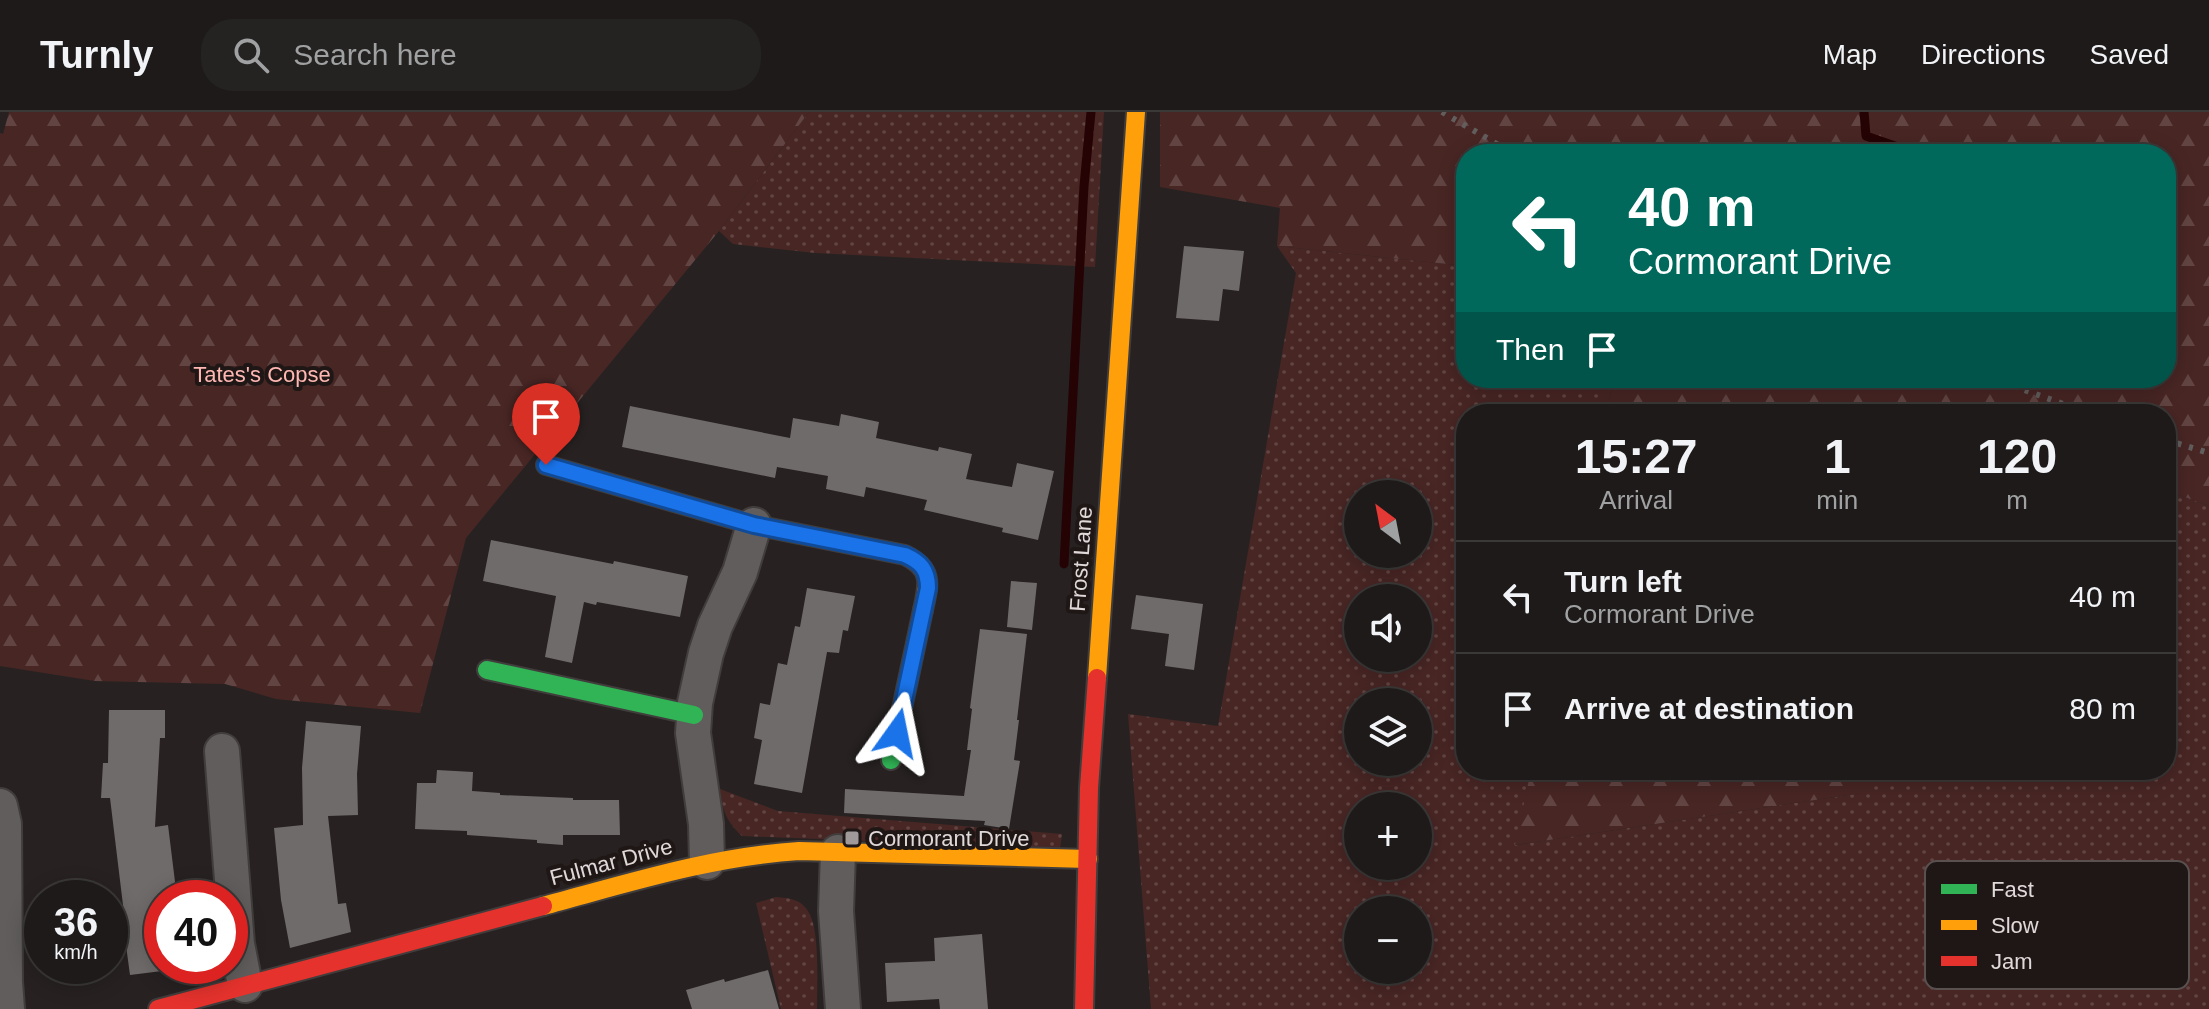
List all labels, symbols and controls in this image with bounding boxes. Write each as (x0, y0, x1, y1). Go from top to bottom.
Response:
search box (201, 19, 761, 91)
icon: search (229, 33, 273, 77)
text: Turnly (40, 34, 153, 76)
text: Search here (293, 38, 457, 71)
text: Map (1823, 39, 1877, 70)
text: Directions (1921, 39, 2046, 70)
text: Saved (2090, 39, 2169, 70)
text: 40 m (1628, 175, 1756, 238)
icon: left (1496, 176, 1600, 280)
text: Cormorant Drive (1628, 241, 1892, 282)
icon: arrive (1580, 328, 1624, 372)
text: Then (1496, 333, 1564, 366)
park label: Tates's Copse (193, 362, 331, 387)
pin (512, 383, 580, 465)
icon: arrive (524, 395, 568, 439)
text: 15:27 (1575, 430, 1698, 483)
text: 1 (1824, 430, 1851, 483)
text: 120 (1977, 430, 2057, 483)
north arrow (1344, 480, 1432, 568)
map controls (1344, 480, 1432, 984)
text: Arrival (1599, 485, 1673, 515)
text: min (1816, 485, 1858, 515)
text: m (2006, 485, 2028, 515)
street label: Frost Lane (1065, 506, 1097, 612)
text: Turn left (1564, 565, 1682, 598)
icon: left (1496, 575, 1540, 619)
text: 40 m (2069, 580, 2136, 613)
button: sound (1344, 584, 1432, 672)
text: Cormorant Drive (1564, 599, 1755, 629)
icon: arrive (1496, 687, 1540, 731)
button: layers (1344, 688, 1432, 776)
position arrow (855, 691, 939, 775)
text: Arrive at destination (1564, 692, 1854, 725)
text: 80 m (2069, 692, 2136, 725)
button: + (1344, 792, 1432, 880)
place label: Cormorant Drive (868, 826, 1029, 851)
marker: Cormorant Drive (843, 829, 861, 847)
street label: Fulmar Drive (547, 834, 675, 890)
legend (1925, 861, 2189, 989)
text: Fast (1991, 877, 2034, 902)
speed limit sign: 40 (144, 880, 248, 984)
button: − (1344, 896, 1432, 984)
text: 36 (54, 900, 98, 944)
text: Slow (1991, 913, 2039, 938)
text: km/h (54, 941, 98, 963)
text: Jam (1991, 949, 2033, 974)

